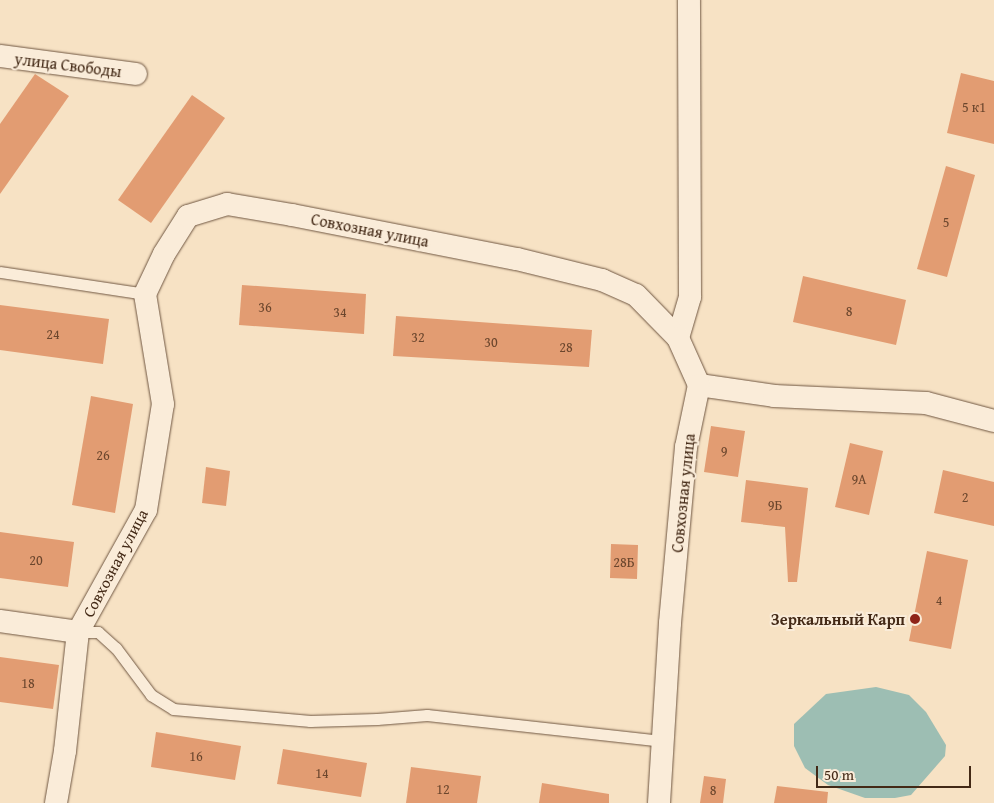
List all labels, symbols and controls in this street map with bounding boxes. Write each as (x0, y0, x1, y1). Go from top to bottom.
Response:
street label: улица Свободы (13, 49, 123, 81)
house number: 5 к1 (962, 99, 986, 115)
street label: Совхозная улица (309, 209, 431, 251)
house number: 5 (943, 214, 949, 230)
house number: 36 (258, 299, 272, 315)
house number: 8 (846, 303, 852, 319)
house number: 34 (333, 304, 347, 320)
house number: 24 (46, 326, 60, 342)
house number: 32 (411, 329, 425, 345)
house number: 30 (484, 334, 498, 350)
house number: 28 (559, 339, 573, 355)
street label: Совхозная улица (667, 433, 699, 553)
house number: 9 (721, 443, 727, 459)
house number: 26 (96, 447, 110, 463)
house number: 9А (851, 471, 867, 487)
house number: 2 (962, 489, 968, 505)
house number: 9Б (768, 497, 782, 513)
street label: Совхозная улица (78, 506, 152, 620)
house number: 20 (29, 552, 43, 568)
house number: 28Б (613, 554, 635, 570)
house number: 4 (936, 592, 942, 608)
place label: Зеркальный Карп (771, 609, 905, 629)
marker: Зеркальный Карп (909, 613, 921, 625)
house number: 18 (21, 675, 35, 691)
house number: 16 (189, 748, 203, 764)
scale bar (819, 756, 974, 788)
text: 50 m (824, 764, 854, 785)
house number: 14 (315, 765, 329, 781)
house number: 12 (436, 781, 450, 797)
house number: 8 (710, 782, 716, 798)

